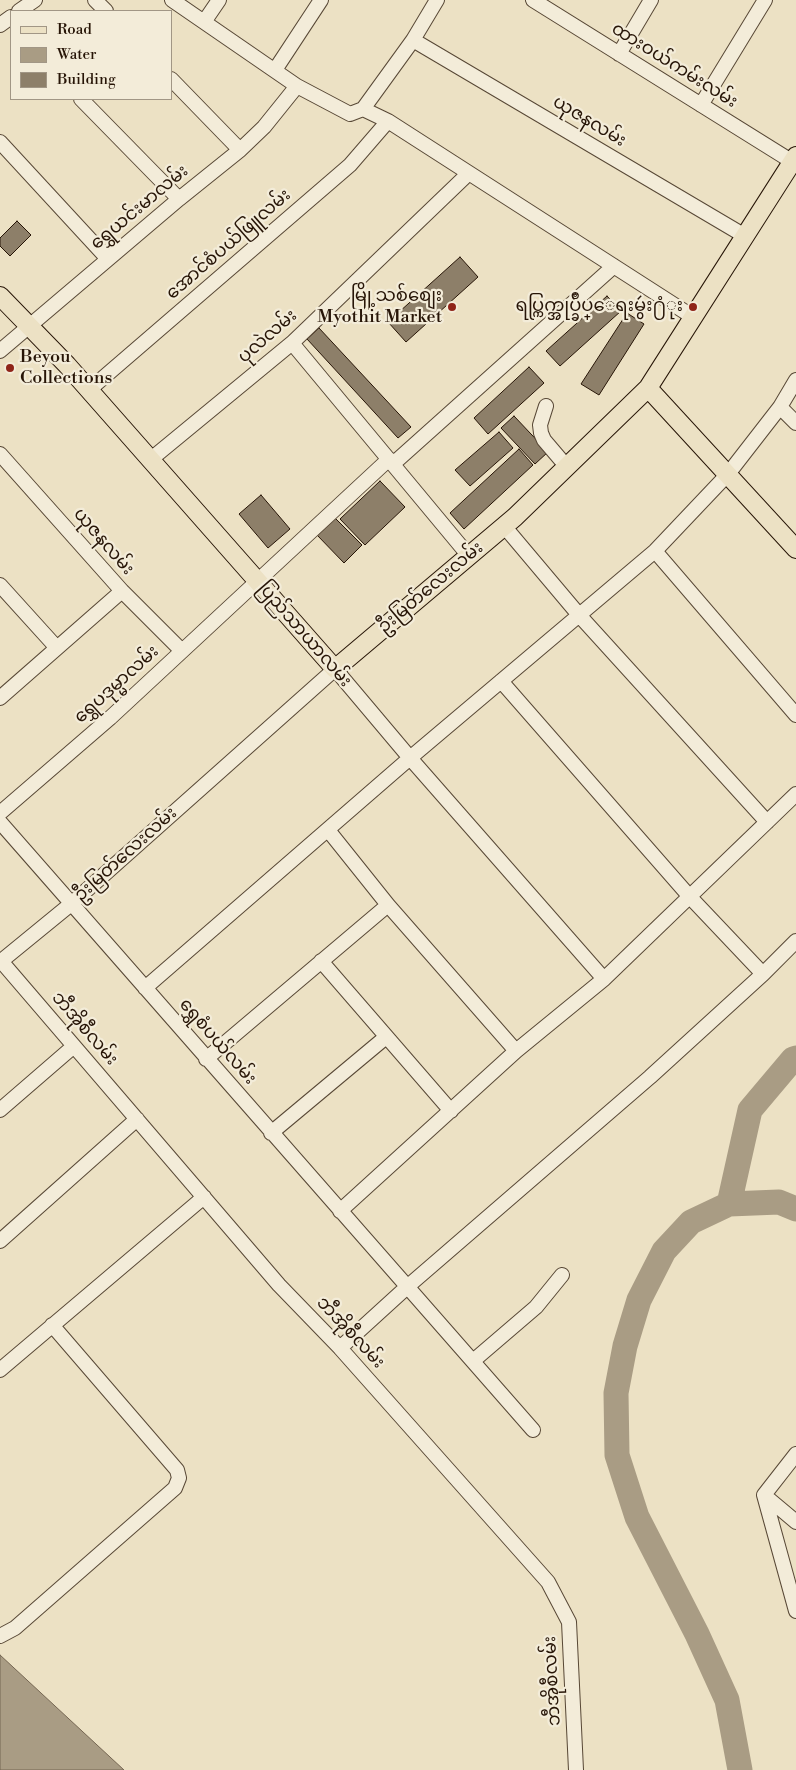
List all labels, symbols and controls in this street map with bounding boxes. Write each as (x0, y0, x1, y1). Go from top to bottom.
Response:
legend (10, 10, 172, 100)
street label: ထားဝယ်ကမ်းလမ်း (607, 19, 741, 113)
text: Road (57, 20, 92, 39)
text: Water (57, 45, 96, 64)
text: Building (57, 70, 116, 89)
street label: ယုဇနလမ်း (549, 92, 629, 152)
street label: ရွှေယင်းမာလမ်း (87, 161, 193, 255)
street label: အောင်စံပယ်ဖြူလမ်း (162, 185, 296, 305)
place label: မြို့သစ်စျေး Myothit Market (317, 286, 442, 328)
place label: ရပ္ကြက္အုပ္ခ်ဳပ္ေရးမွဴး႐ံုး (516, 296, 683, 318)
marker: မြို့သစ်စျေး Myothit Market (446, 301, 458, 313)
marker: ရပ္ကြက္အုပ္ခ်ဳပ္ေရးမွဴး႐ံုး (687, 301, 699, 313)
street label: ပုလဲလမ်း (234, 306, 302, 368)
place label: Beyou Collections (20, 347, 112, 389)
marker: Beyou Collections (4, 362, 16, 374)
street label: ယုဇနလမ်း (68, 504, 138, 580)
street label: ဦးမြတ်လေးလမ်း (374, 538, 488, 638)
street label: ပြည်သာယာလမ်း (253, 578, 355, 692)
street label: ရွှေပဒုမ္မာလမ်း (70, 641, 164, 729)
street label: ဦးမြတ်လေးလမ်း (70, 803, 182, 907)
street label: ဘီအိုစီလမ်း (46, 988, 122, 1070)
street label: ရွှေစံပယ်လမ်း (174, 995, 260, 1089)
street label: ဘီအိုစီလမ်း (311, 1293, 389, 1373)
street label: ဘီအိုစီလမ်း (540, 1635, 566, 1727)

